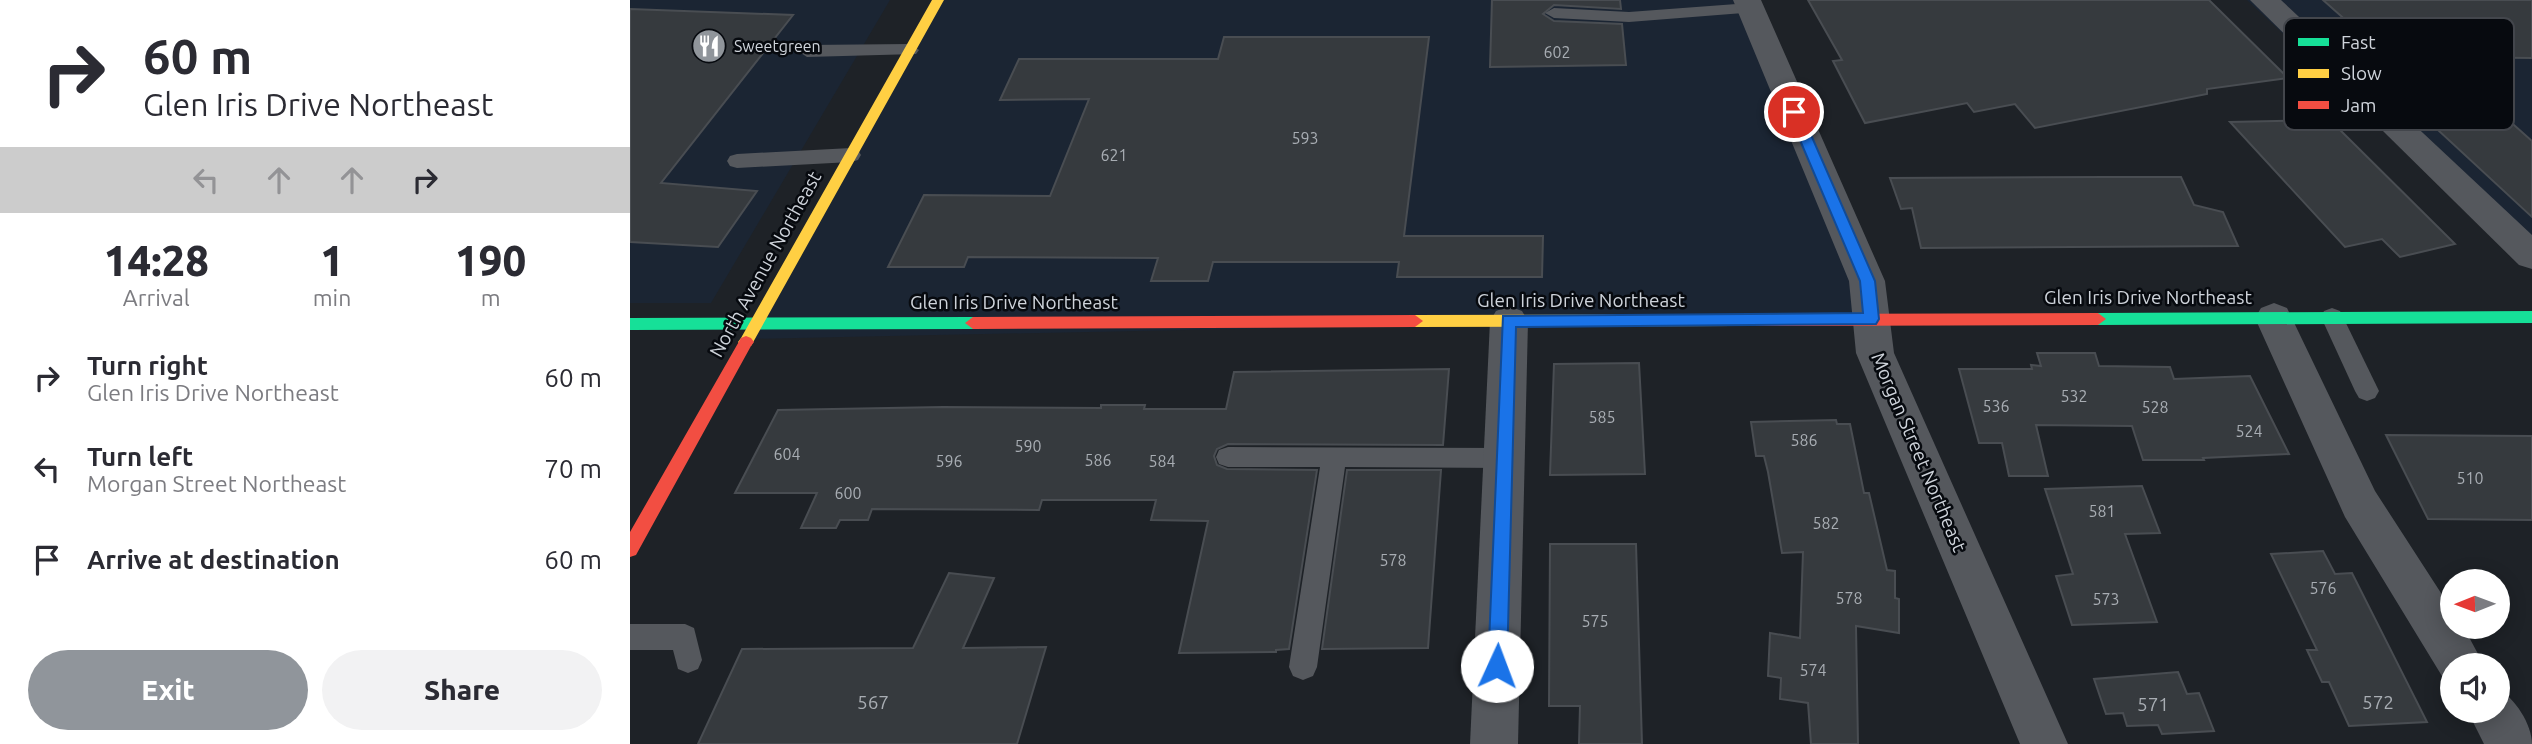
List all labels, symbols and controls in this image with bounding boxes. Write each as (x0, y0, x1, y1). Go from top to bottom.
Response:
legend (2284, 18, 2514, 130)
restaurant icon: Sweetgreen (690, 27, 728, 65)
icon: right (28, 28, 119, 119)
text: 60 m (143, 28, 252, 83)
text: Fast (2341, 31, 2376, 53)
place label: Sweetgreen (734, 37, 821, 55)
house number: 602 (1543, 43, 1571, 61)
text: Slow (2341, 62, 2382, 84)
pin (1764, 82, 1824, 142)
text: Glen Iris Drive Northeast (143, 86, 493, 122)
icon: arrive (1775, 93, 1813, 131)
text: Jam (2341, 94, 2377, 116)
house number: 593 (1291, 129, 1319, 147)
house number: 621 (1100, 146, 1128, 164)
icon: left (187, 161, 225, 199)
icon: ahead (260, 161, 298, 199)
icon: ahead (333, 161, 371, 199)
icon: right (406, 161, 444, 199)
street label: North Avenue Northeast (705, 167, 826, 361)
text: 14:28 (104, 237, 209, 284)
text: 1 (320, 237, 344, 284)
text: 190 (455, 237, 526, 284)
text: Arrival (123, 285, 190, 310)
text: min (313, 285, 351, 310)
text: m (481, 285, 501, 310)
street label: Glen Iris Drive Northeast (2044, 286, 2253, 308)
street label: Glen Iris Drive Northeast (1477, 289, 1686, 311)
street label: Glen Iris Drive Northeast (910, 291, 1119, 313)
street label: Morgan Street Northeast (1867, 349, 1971, 555)
text: Turn right (87, 351, 208, 380)
icon: right (28, 359, 66, 397)
text: 60 m (544, 363, 602, 392)
text: Glen Iris Drive Northeast (87, 380, 339, 405)
house number: 532 (2060, 387, 2088, 405)
house number: 536 (1982, 397, 2010, 415)
house number: 528 (2141, 398, 2169, 416)
house number: 585 (1588, 408, 1616, 426)
house number: 524 (2235, 422, 2263, 440)
house number: 586 (1790, 431, 1818, 449)
house number: 590 (1014, 437, 1042, 455)
text: Turn left (87, 442, 193, 471)
house number: 604 (773, 445, 801, 463)
icon: left (28, 450, 66, 488)
house number: 586 (1084, 451, 1112, 469)
house number: 596 (935, 452, 963, 470)
house number: 584 (1148, 452, 1176, 470)
text: 70 m (544, 454, 602, 483)
house number: 510 (2456, 469, 2484, 487)
text: Morgan Street Northeast (87, 471, 346, 496)
house number: 600 (834, 484, 862, 502)
house number: 581 (2088, 502, 2116, 520)
house number: 582 (1812, 514, 1840, 532)
icon: arrive (28, 541, 66, 579)
text: Arrive at destination (87, 545, 340, 574)
text: 60 m (544, 545, 602, 574)
house number: 578 (1379, 551, 1407, 569)
north arrow (2440, 569, 2510, 639)
map controls (2440, 569, 2510, 723)
house number: 576 (2309, 579, 2337, 597)
house number: 578 (1835, 589, 1863, 607)
house number: 573 (2092, 590, 2120, 608)
house number: 575 (1581, 612, 1609, 630)
position arrow (1460, 629, 1534, 703)
button: Exit (28, 650, 308, 730)
button: Share (322, 650, 602, 730)
button: sound (2440, 653, 2510, 723)
house number: 574 (1799, 661, 1827, 679)
house number: 567 (857, 691, 889, 713)
house number: 572 (2362, 691, 2394, 713)
house number: 571 (2137, 693, 2169, 715)

